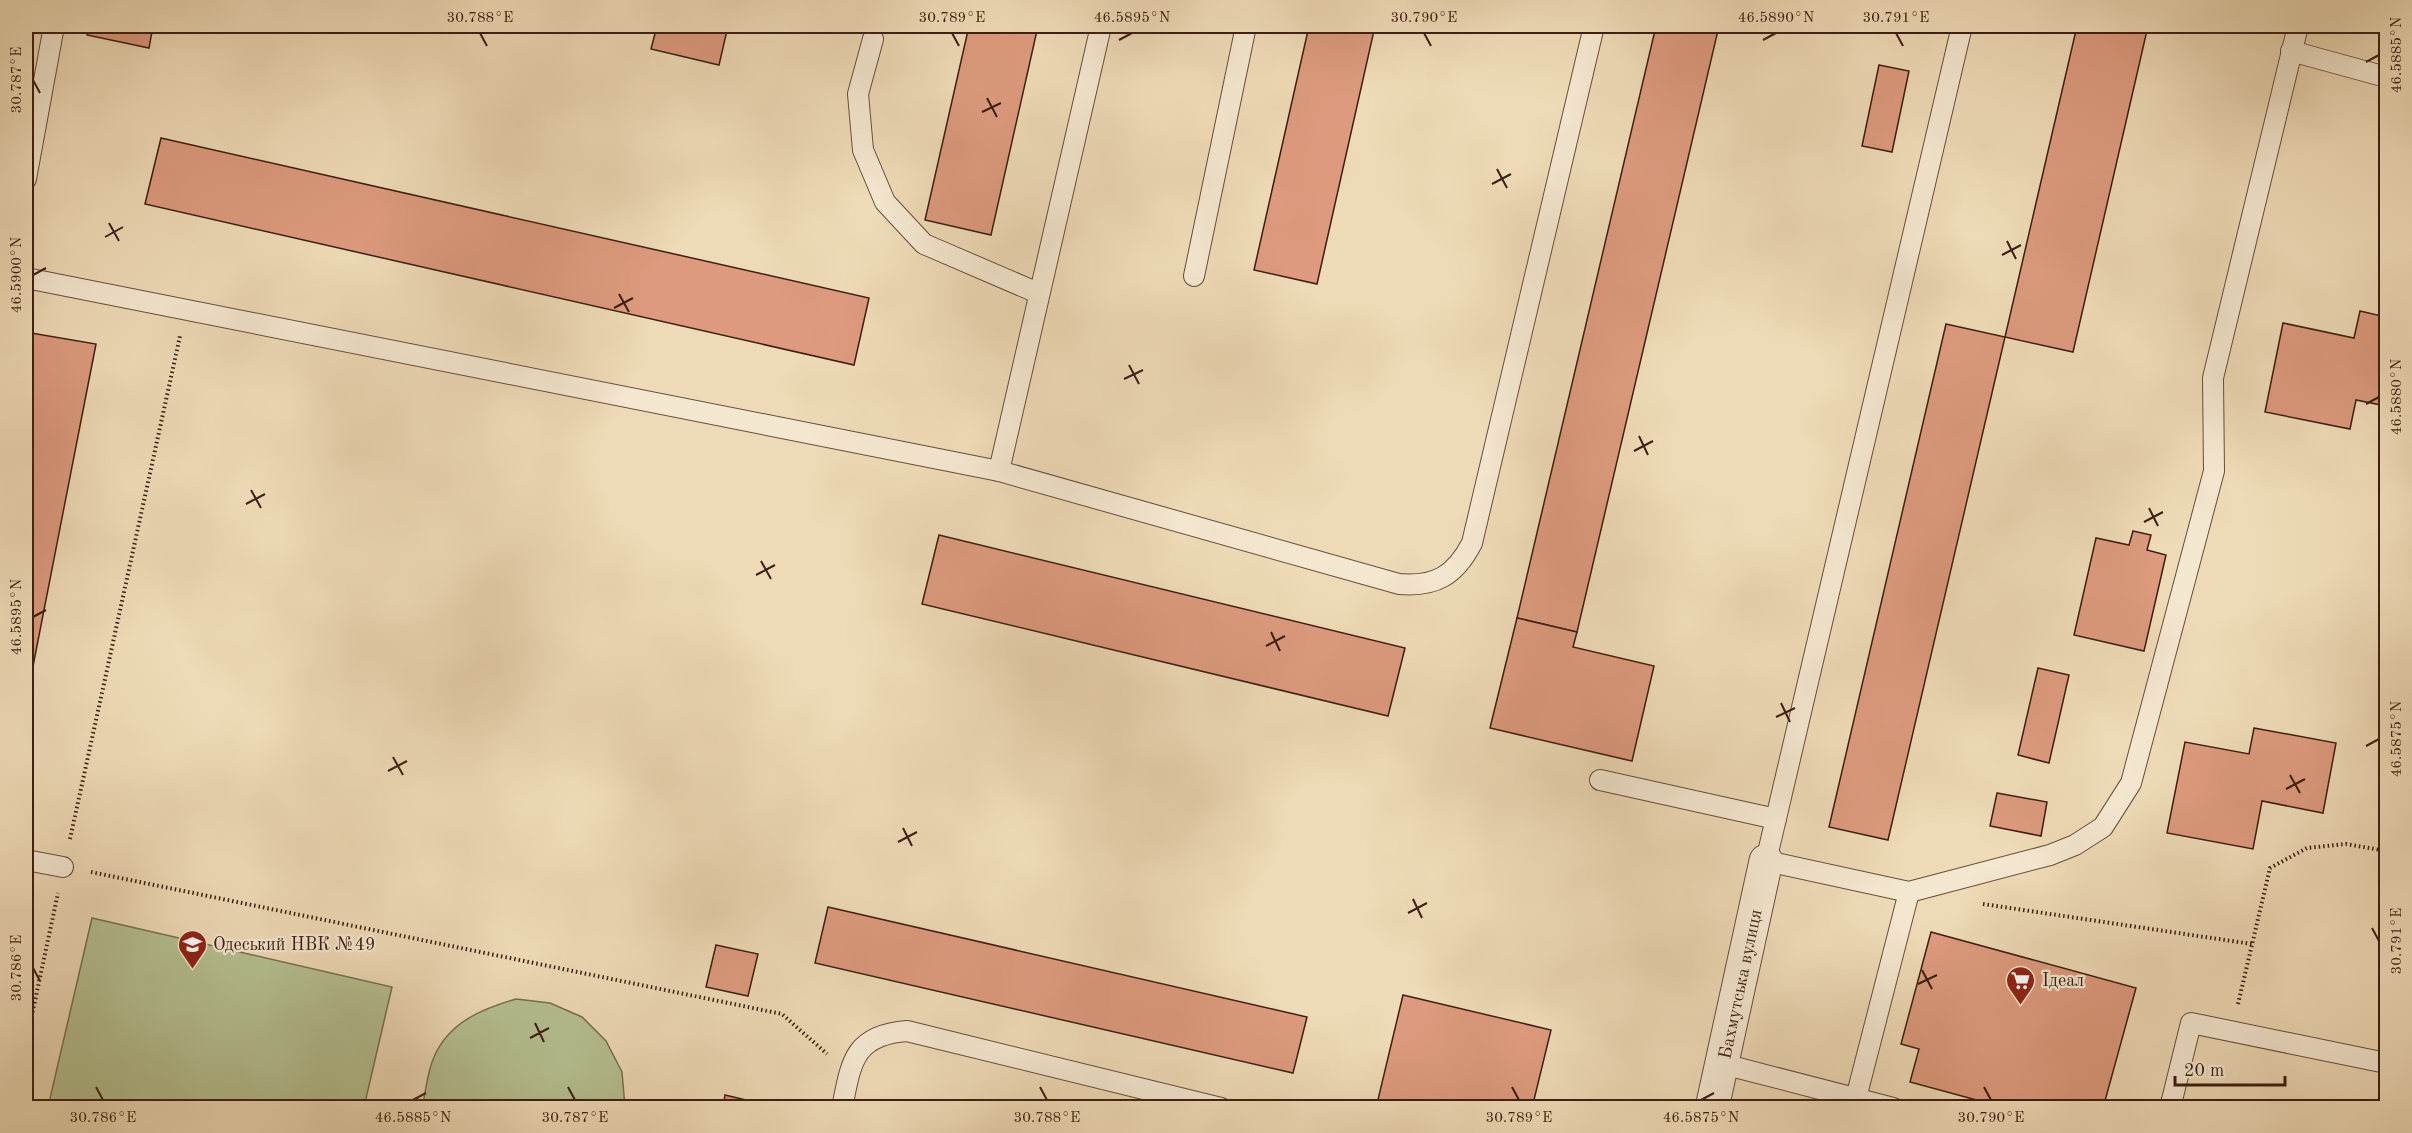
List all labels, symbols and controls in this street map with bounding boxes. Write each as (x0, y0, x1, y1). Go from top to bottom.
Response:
text: 30.788°E (447, 11, 513, 26)
text: 30.789°E (919, 11, 985, 26)
text: 46.5895°N (1094, 11, 1171, 26)
text: 30.790°E (1391, 11, 1457, 26)
text: 46.5890°N (1738, 11, 1815, 26)
text: 30.791°E (1863, 11, 1929, 26)
text: 46.5885°N (2390, 16, 2405, 93)
text: 30.787°E (10, 47, 25, 113)
text: 46.5900°N (10, 236, 25, 313)
text: 46.5880°N (2390, 358, 2405, 435)
text: 46.5895°N (10, 578, 25, 655)
text: 46.5875°N (2390, 700, 2405, 777)
street label: Бахмутська вулиця (1716, 908, 1766, 1061)
text: 30.791°E (2390, 908, 2405, 974)
school or university icon: Одеський НВК №49 (176, 928, 208, 970)
text: 30.786°E (10, 935, 25, 1001)
place label: Одеський НВК №49 (213, 936, 375, 954)
supermarket icon: Ідеал (2005, 964, 2037, 1006)
place label: Ідеал (2042, 972, 2084, 990)
scale bar (2175, 1049, 2284, 1087)
text: 20 m (2184, 1062, 2224, 1080)
text: 30.786°E (70, 1111, 136, 1126)
text: 46.5885°N (375, 1111, 452, 1126)
text: 30.787°E (542, 1111, 608, 1126)
text: 30.788°E (1014, 1111, 1080, 1126)
text: 30.789°E (1486, 1111, 1552, 1126)
text: 46.5875°N (1663, 1111, 1740, 1126)
text: 30.790°E (1958, 1111, 2024, 1126)

